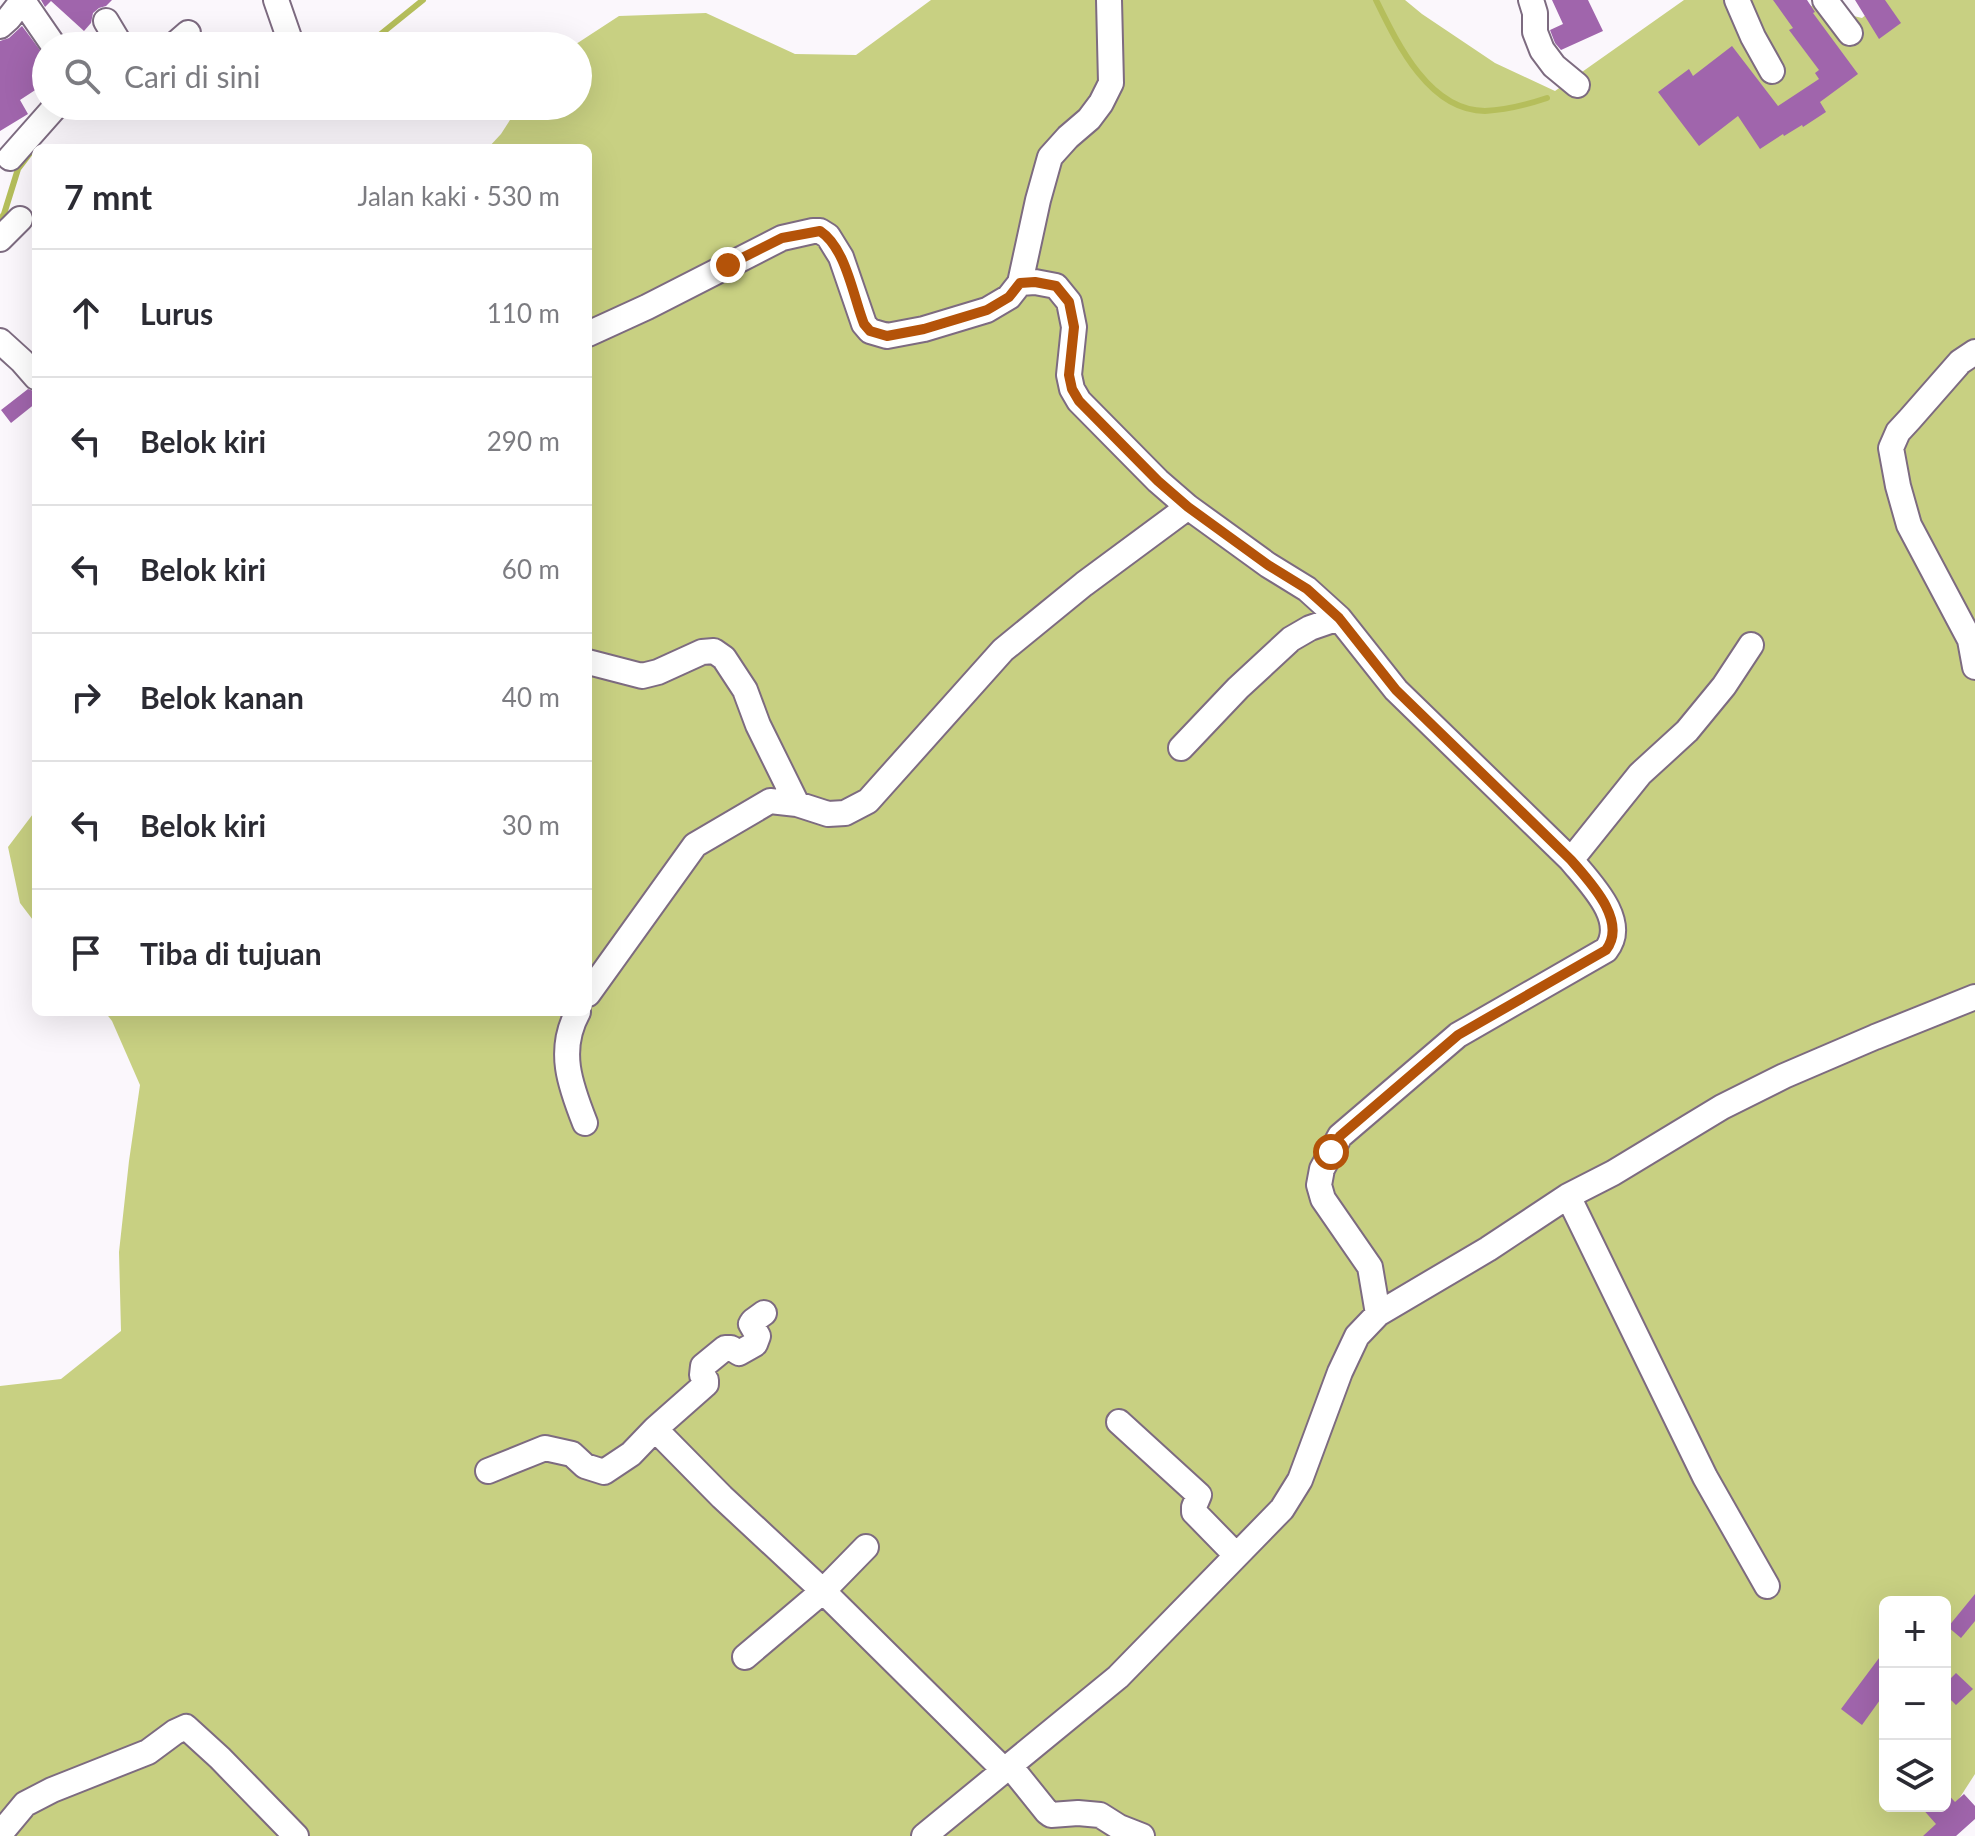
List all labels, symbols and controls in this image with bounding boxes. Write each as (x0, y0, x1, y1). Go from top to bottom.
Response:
search box (32, 32, 592, 120)
icon: search (60, 54, 104, 98)
text: Cari di sini (124, 58, 261, 94)
text: 7 mnt (64, 176, 152, 217)
text: Jalan kaki · 530 m (357, 180, 560, 212)
route end (710, 247, 746, 283)
icon: ahead (64, 291, 108, 335)
text: Lurus (140, 295, 213, 331)
text: 110 m (487, 297, 560, 329)
icon: left (64, 419, 108, 463)
text: Belok kiri (140, 423, 266, 459)
text: 290 m (487, 425, 560, 457)
icon: left (64, 547, 108, 591)
text: Belok kiri (140, 551, 266, 587)
text: 60 m (502, 553, 560, 585)
icon: right (64, 675, 108, 719)
text: Belok kanan (140, 679, 304, 715)
text: 40 m (502, 681, 560, 713)
icon: left (64, 803, 108, 847)
text: Belok kiri (140, 807, 266, 843)
text: 30 m (502, 809, 560, 841)
icon: arrive (64, 931, 108, 975)
text: Tiba di tujuan (140, 935, 322, 971)
route start (1313, 1134, 1349, 1170)
map controls (1879, 1596, 1951, 1812)
button: + (1879, 1596, 1951, 1668)
button: − (1879, 1668, 1951, 1740)
button: layers (1879, 1740, 1951, 1812)

